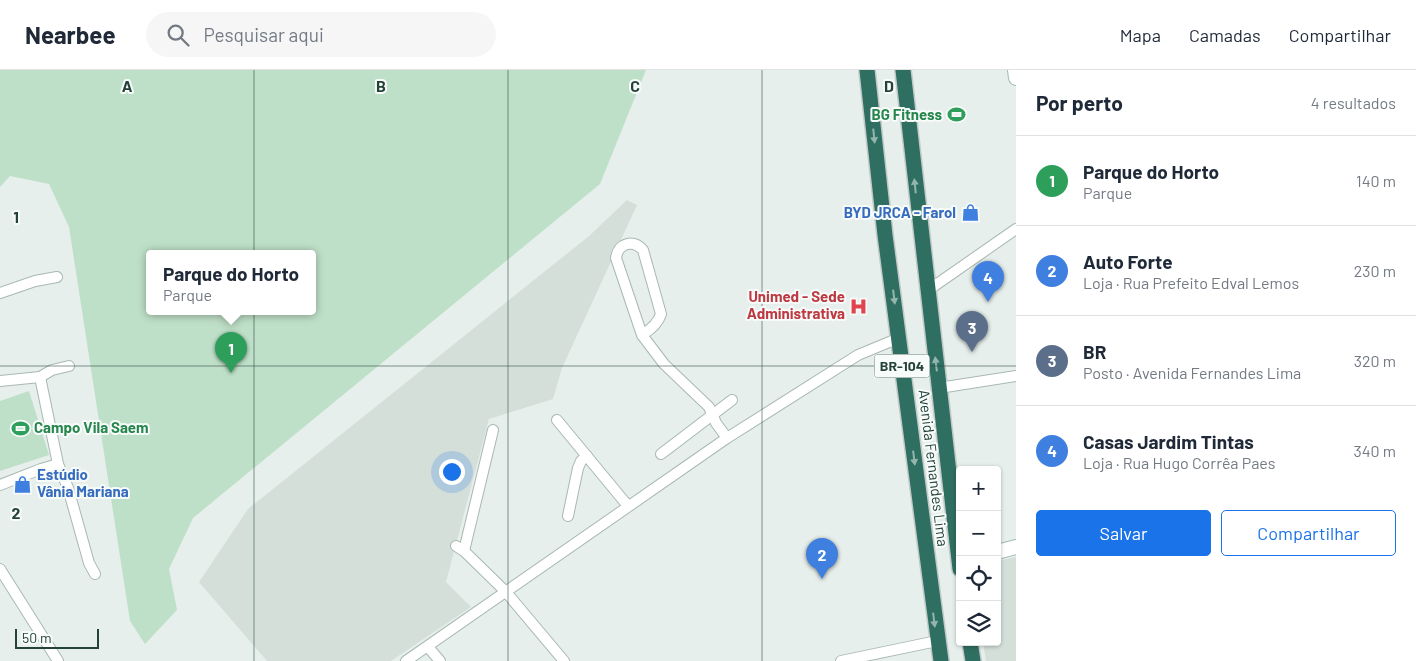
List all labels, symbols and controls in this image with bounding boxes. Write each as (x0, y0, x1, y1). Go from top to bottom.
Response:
search box (146, 12, 496, 57)
text: Nearbee (25, 20, 116, 49)
icon: search (164, 21, 192, 49)
text: Pesquisar aqui (204, 23, 324, 46)
text: Mapa (1120, 24, 1161, 46)
text: Camadas (1189, 24, 1261, 46)
text: Compartilhar (1289, 24, 1391, 46)
text: A (122, 76, 133, 95)
text: B (376, 76, 386, 95)
text: C (630, 76, 640, 95)
text: D (884, 76, 894, 95)
text: Por perto (1036, 90, 1123, 115)
text: 4 resultados (1311, 93, 1396, 112)
place label: BG Fitness (871, 105, 942, 123)
sports icon: BG Fitness (946, 105, 966, 125)
one-way arrow (870, 128, 878, 144)
text: Parque do Horto (1083, 160, 1219, 183)
text: 1 (1049, 171, 1055, 190)
text: 140 m (1356, 171, 1396, 190)
one-way arrow (911, 177, 919, 193)
text: Parque (1083, 183, 1132, 202)
place label: BYD JRCA - Farol (844, 203, 956, 221)
shop icon: BYD JRCA - Farol (960, 203, 980, 223)
text: 1 (13, 207, 19, 226)
popup (146, 250, 316, 315)
text: Auto Forte (1083, 250, 1173, 273)
pin: 4 (972, 261, 1004, 302)
text: 2 (1048, 261, 1056, 280)
text: 230 m (1354, 261, 1396, 280)
text: Parque do Horto (163, 262, 299, 285)
text: Loja · Rua Prefeito Edval Lemos (1083, 273, 1299, 292)
text: Parque (163, 285, 212, 304)
place label: Unimed - Sede Administrativa (747, 287, 845, 322)
one-way arrow (890, 290, 898, 306)
hospital icon: Unimed - Sede Administrativa (849, 296, 869, 316)
pin: 3 (956, 311, 988, 352)
pin: 1 (215, 332, 247, 373)
text: BR (1083, 340, 1106, 363)
text: 3 (1048, 351, 1056, 370)
text: 320 m (1354, 351, 1396, 370)
road number: BR-104 (874, 354, 930, 378)
one-way arrow (932, 356, 940, 372)
text: Posto · Avenida Fernandes Lima (1083, 363, 1301, 382)
street label: Avenida Fernandes Lima (915, 388, 953, 547)
sports icon: Campo Vila Saem (10, 418, 30, 438)
place label: Campo Vila Saem (34, 418, 149, 436)
text: Casas Jardim Tintas (1083, 430, 1254, 453)
text: 4 (1047, 441, 1057, 460)
text: 340 m (1353, 441, 1396, 460)
one-way arrow (910, 451, 918, 467)
text: Loja · Rua Hugo Corrêa Paes (1083, 453, 1275, 472)
your location (439, 459, 465, 485)
place label: Estúdio Vânia Mariana (37, 465, 129, 500)
map controls (956, 466, 1001, 646)
button: + (956, 466, 1001, 511)
shop icon: Estúdio Vânia Mariana (13, 474, 33, 494)
text: 2 (12, 503, 21, 522)
button: Salvar (1036, 510, 1211, 556)
button: Compartilhar (1221, 510, 1396, 556)
button: − (956, 511, 1001, 556)
pin: 2 (806, 538, 838, 579)
button: locate (956, 556, 1001, 601)
button: layers (956, 601, 1001, 646)
one-way arrow (931, 612, 939, 628)
scale bar (15, 626, 99, 649)
text: 50 m (22, 629, 51, 646)

